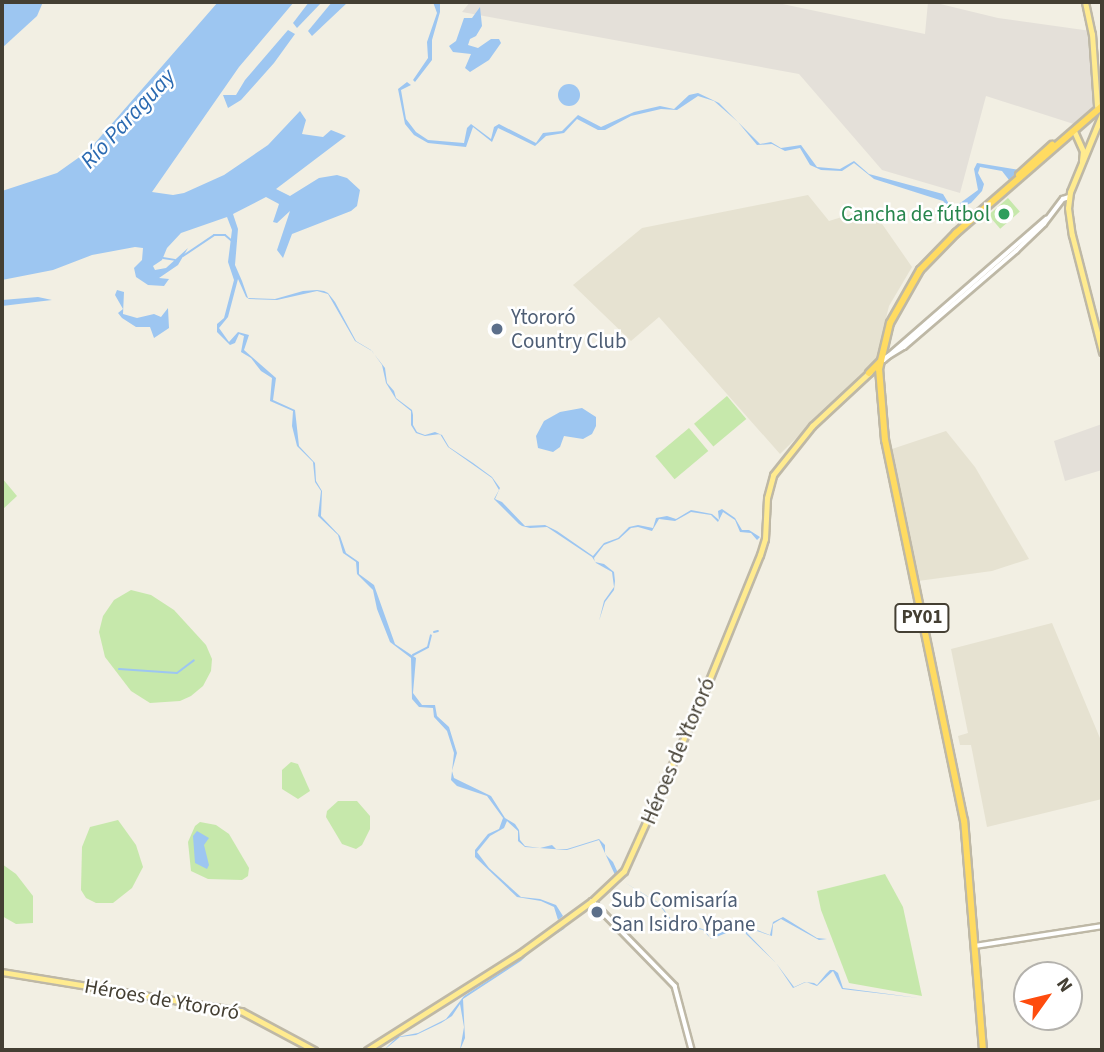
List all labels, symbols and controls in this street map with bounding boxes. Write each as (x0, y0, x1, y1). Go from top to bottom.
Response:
water label: Río Paraguay (75, 64, 181, 174)
place label: Cancha de fútbol (841, 201, 990, 227)
marker: Cancha de fútbol (996, 206, 1012, 222)
place label: Ytororó Country Club (511, 304, 627, 354)
marker: Ytororó Country Club (489, 321, 505, 337)
road number: PY01 (894, 603, 950, 634)
street label: Héroes de Ytororó (636, 674, 720, 828)
place label: Sub Comisaría San Isidro Ypane (611, 887, 755, 937)
marker: Sub Comisaría San Isidro Ypane (589, 904, 605, 920)
north arrow (1013, 961, 1083, 1031)
text: N (1049, 972, 1079, 998)
street label: Héroes de Ytororó (83, 973, 241, 1025)

